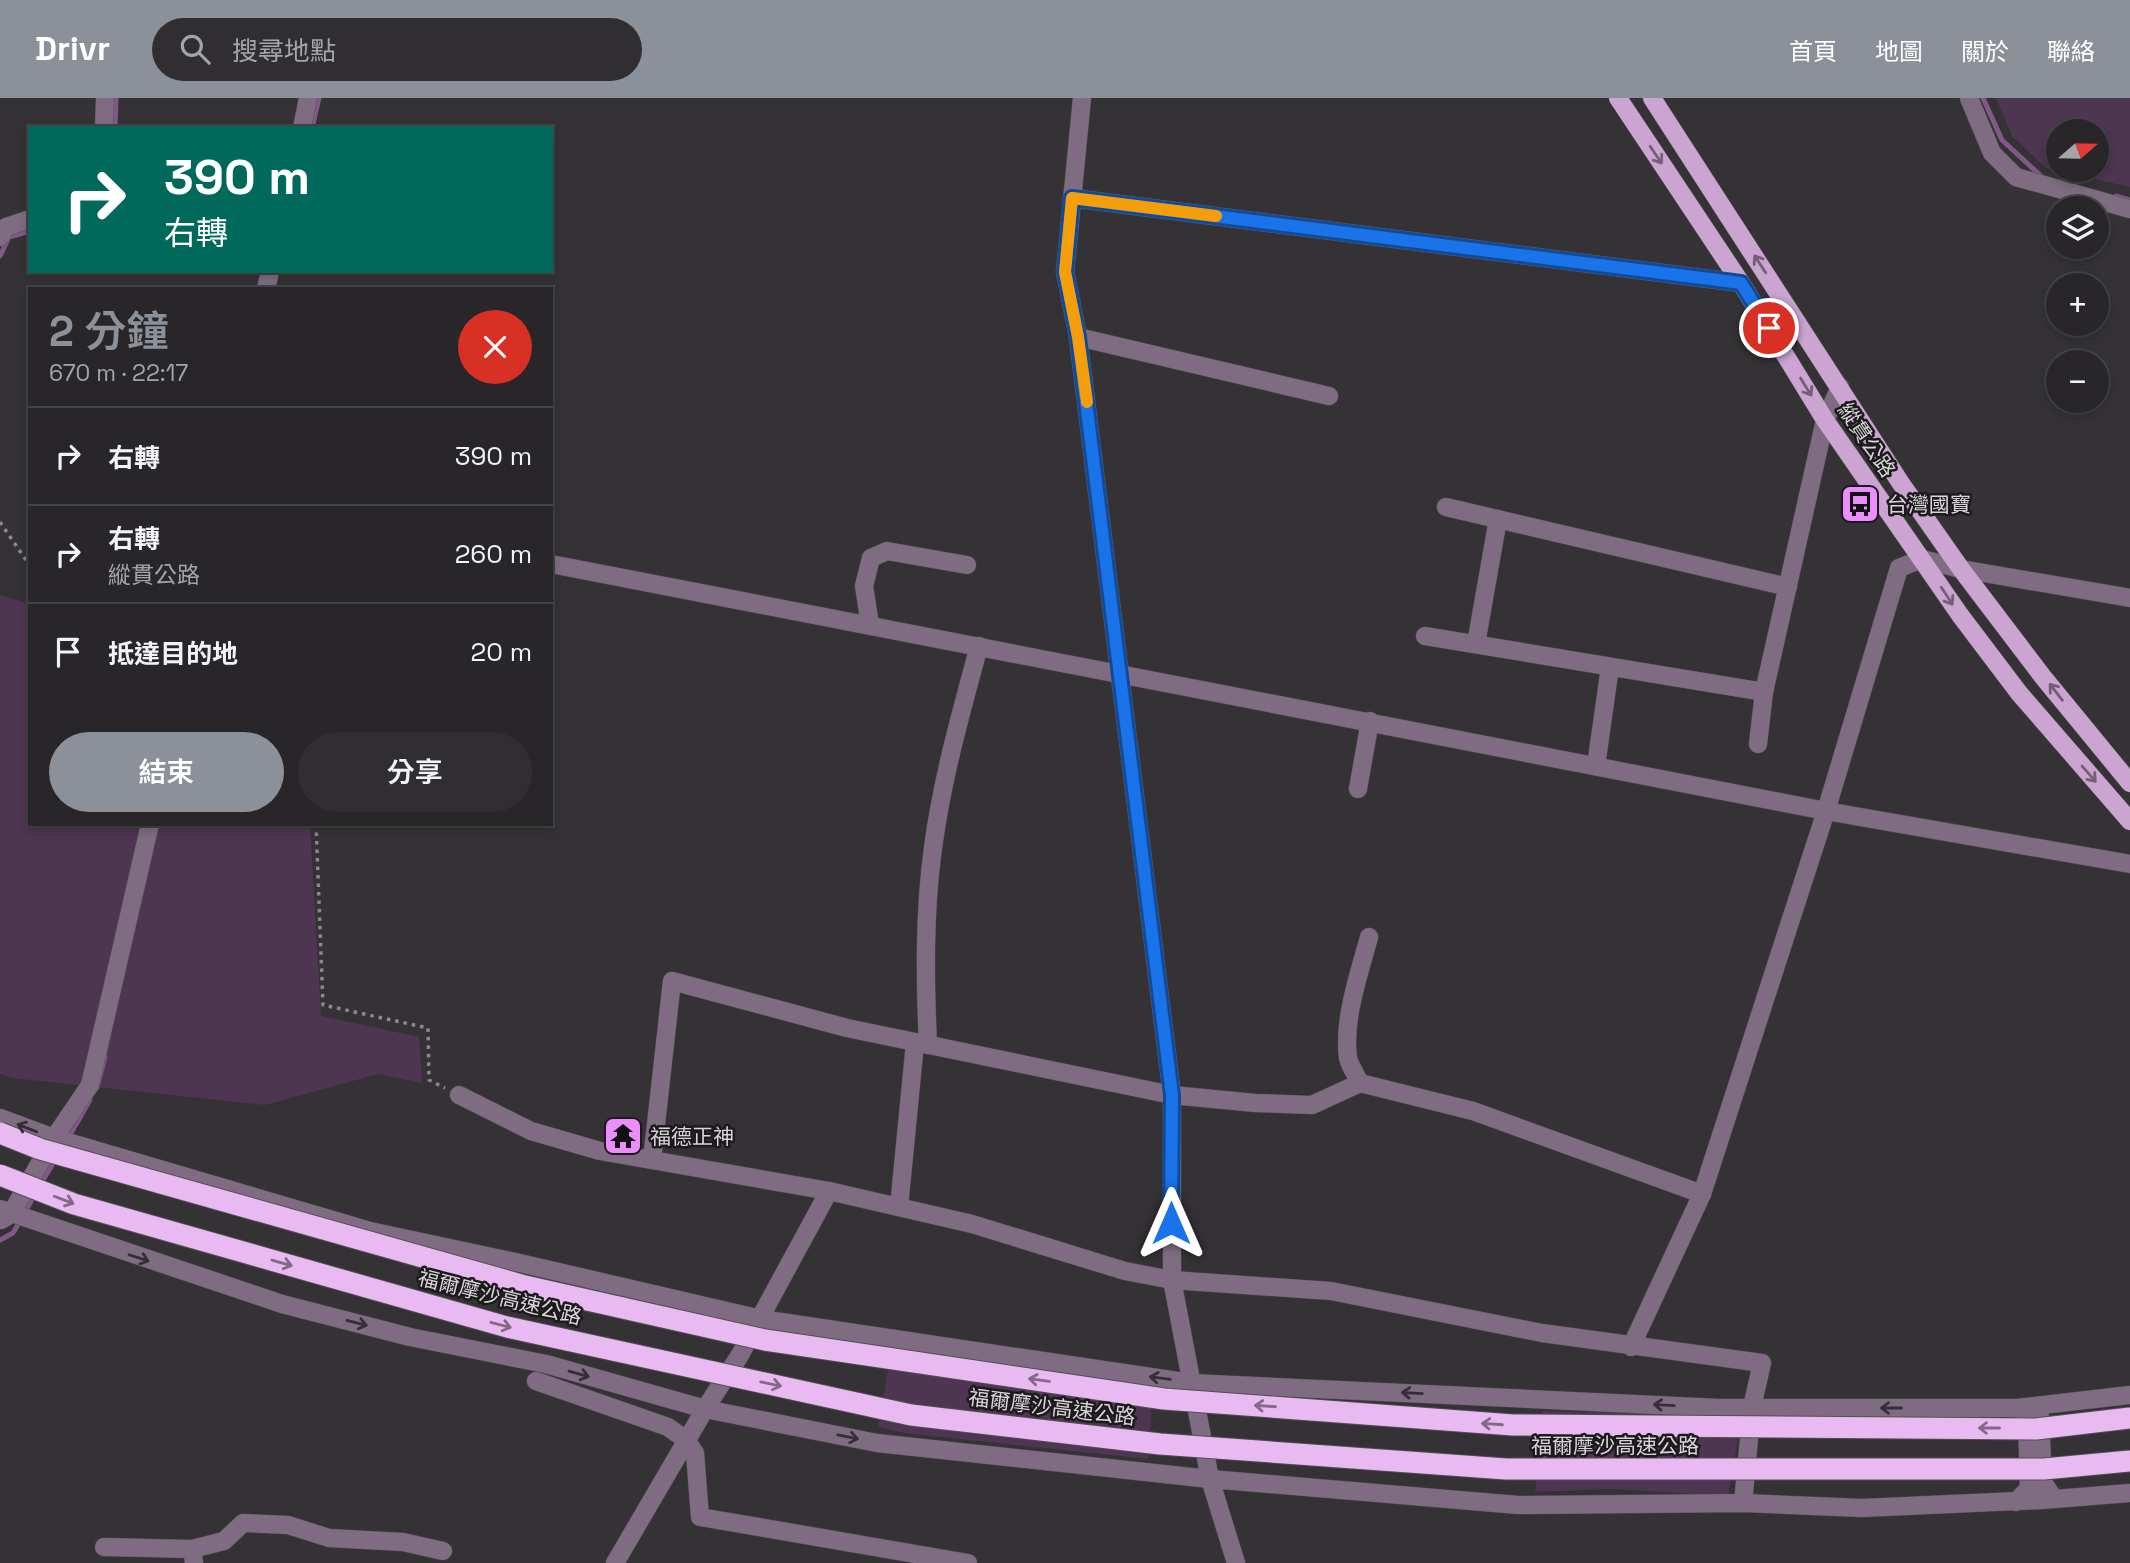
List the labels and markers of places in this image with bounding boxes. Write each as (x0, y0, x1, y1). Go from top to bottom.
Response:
pin (1739, 298, 1799, 358)
bus stop icon: 台灣國寶 (1839, 483, 1881, 525)
place label: 台灣國寶 (1887, 491, 1971, 518)
temple icon: 福德正神 (602, 1115, 644, 1157)
place label: 福德正神 (650, 1123, 734, 1150)

